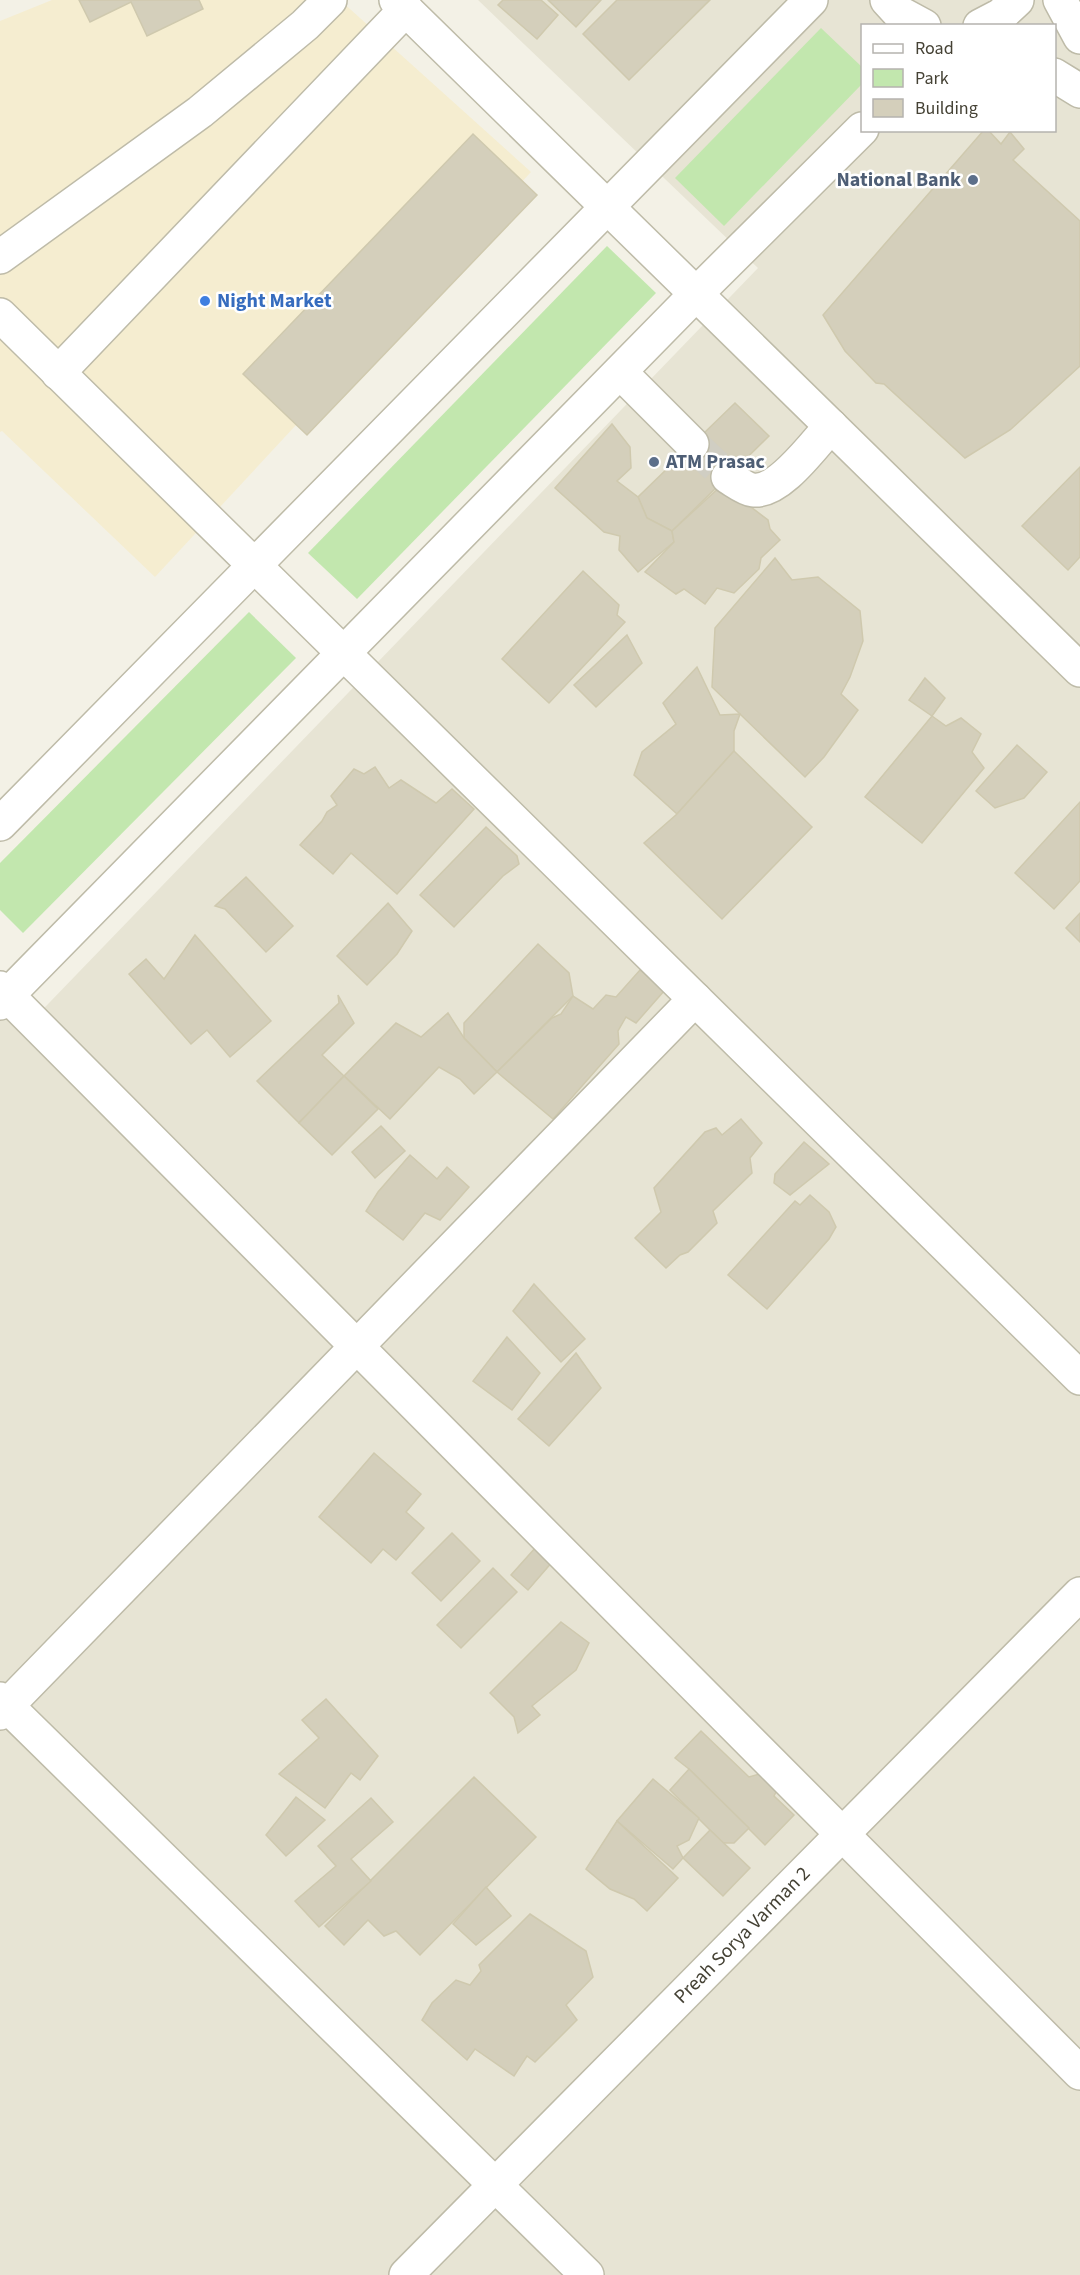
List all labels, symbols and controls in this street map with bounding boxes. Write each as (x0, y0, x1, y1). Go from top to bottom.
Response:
legend (861, 24, 1056, 132)
text: Road (915, 36, 954, 61)
text: Park (915, 66, 949, 91)
text: Building (915, 96, 978, 121)
place label: National Bank (837, 166, 961, 194)
marker: National Bank (966, 173, 980, 187)
place label: Night Market (217, 287, 332, 315)
marker: Night Market (198, 294, 212, 308)
place label: ATM Prasac (665, 448, 765, 476)
marker: ATM Prasac (647, 455, 661, 469)
street label: Preah Sorya Varman 2 (668, 1860, 817, 2010)

